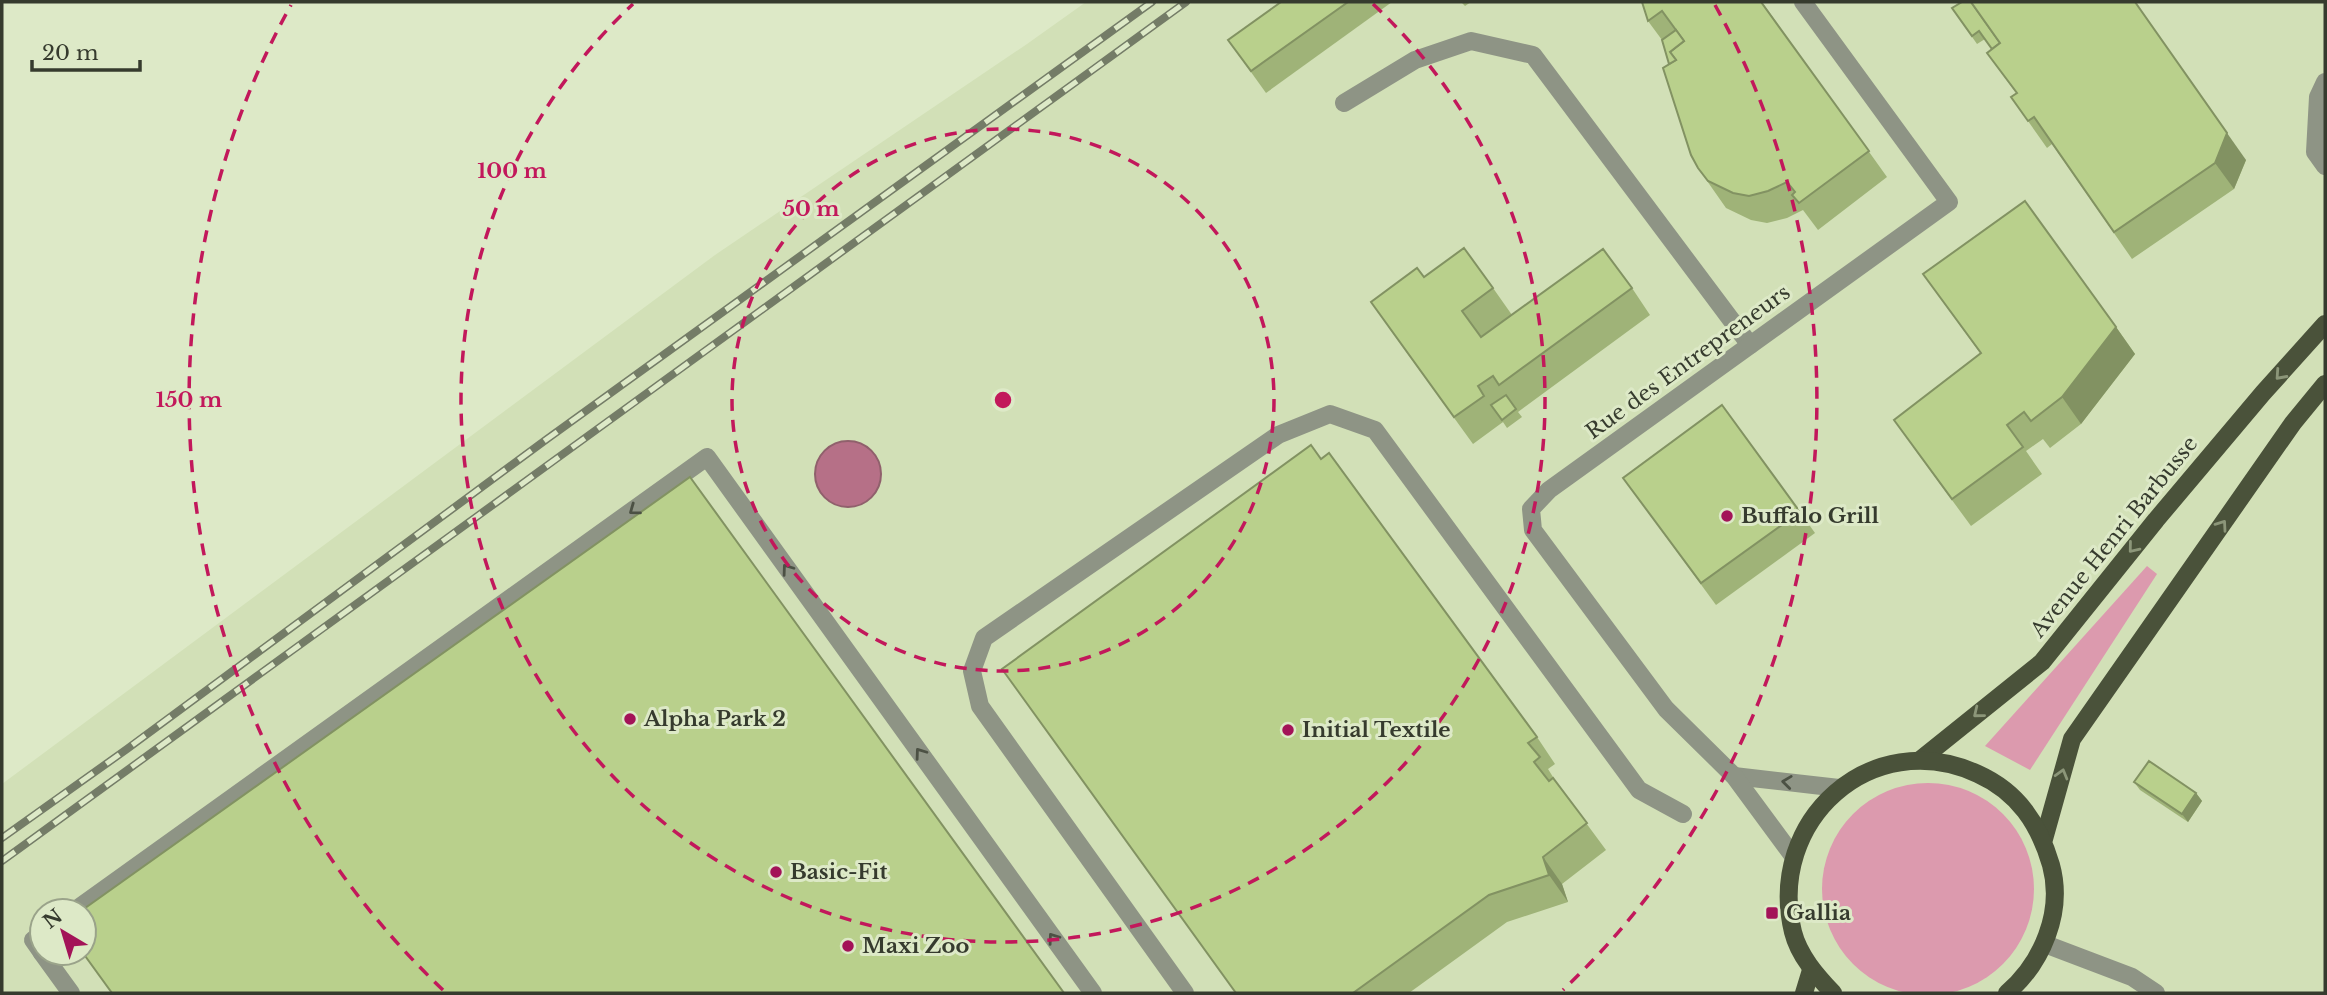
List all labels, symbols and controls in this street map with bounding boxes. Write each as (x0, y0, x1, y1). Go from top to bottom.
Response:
scale bar (32, 28, 140, 72)
text: 20 m (42, 40, 99, 66)
text: 100 m (477, 158, 547, 184)
text: 50 m (782, 196, 840, 222)
street label: Rue des Entrepreneurs (1581, 279, 1795, 445)
one-way arrow (2275, 367, 2288, 380)
text: 150 m (156, 387, 222, 413)
centre of rings (991, 388, 1015, 412)
street label: Avenue Henri Barbusse (2024, 431, 2203, 644)
one-way arrow (629, 502, 642, 514)
place label: Buffalo Grill (1741, 503, 1880, 529)
marker: Buffalo Grill (1719, 508, 1735, 524)
one-way arrow (2214, 520, 2226, 533)
one-way arrow (2128, 541, 2141, 553)
one-way arrow (783, 564, 795, 577)
one-way arrow (1973, 705, 1986, 718)
place label: Alpha Park 2 (643, 706, 786, 732)
marker: Alpha Park 2 (622, 711, 638, 727)
place label: Initial Textile (1302, 717, 1451, 743)
marker: Initial Textile (1280, 722, 1296, 738)
one-way arrow (916, 748, 928, 761)
one-way arrow (2054, 768, 2068, 780)
one-way arrow (1781, 774, 1792, 789)
place label: Basic-Fit (790, 859, 887, 885)
marker: Basic-Fit (768, 864, 784, 880)
north arrow (28, 897, 98, 967)
place label: Gallia (1786, 900, 1851, 926)
text: N (39, 904, 67, 934)
marker: Gallia (1764, 905, 1780, 921)
place label: Maxi Zoo (862, 933, 969, 959)
one-way arrow (1049, 933, 1061, 946)
marker: Maxi Zoo (840, 938, 856, 954)

